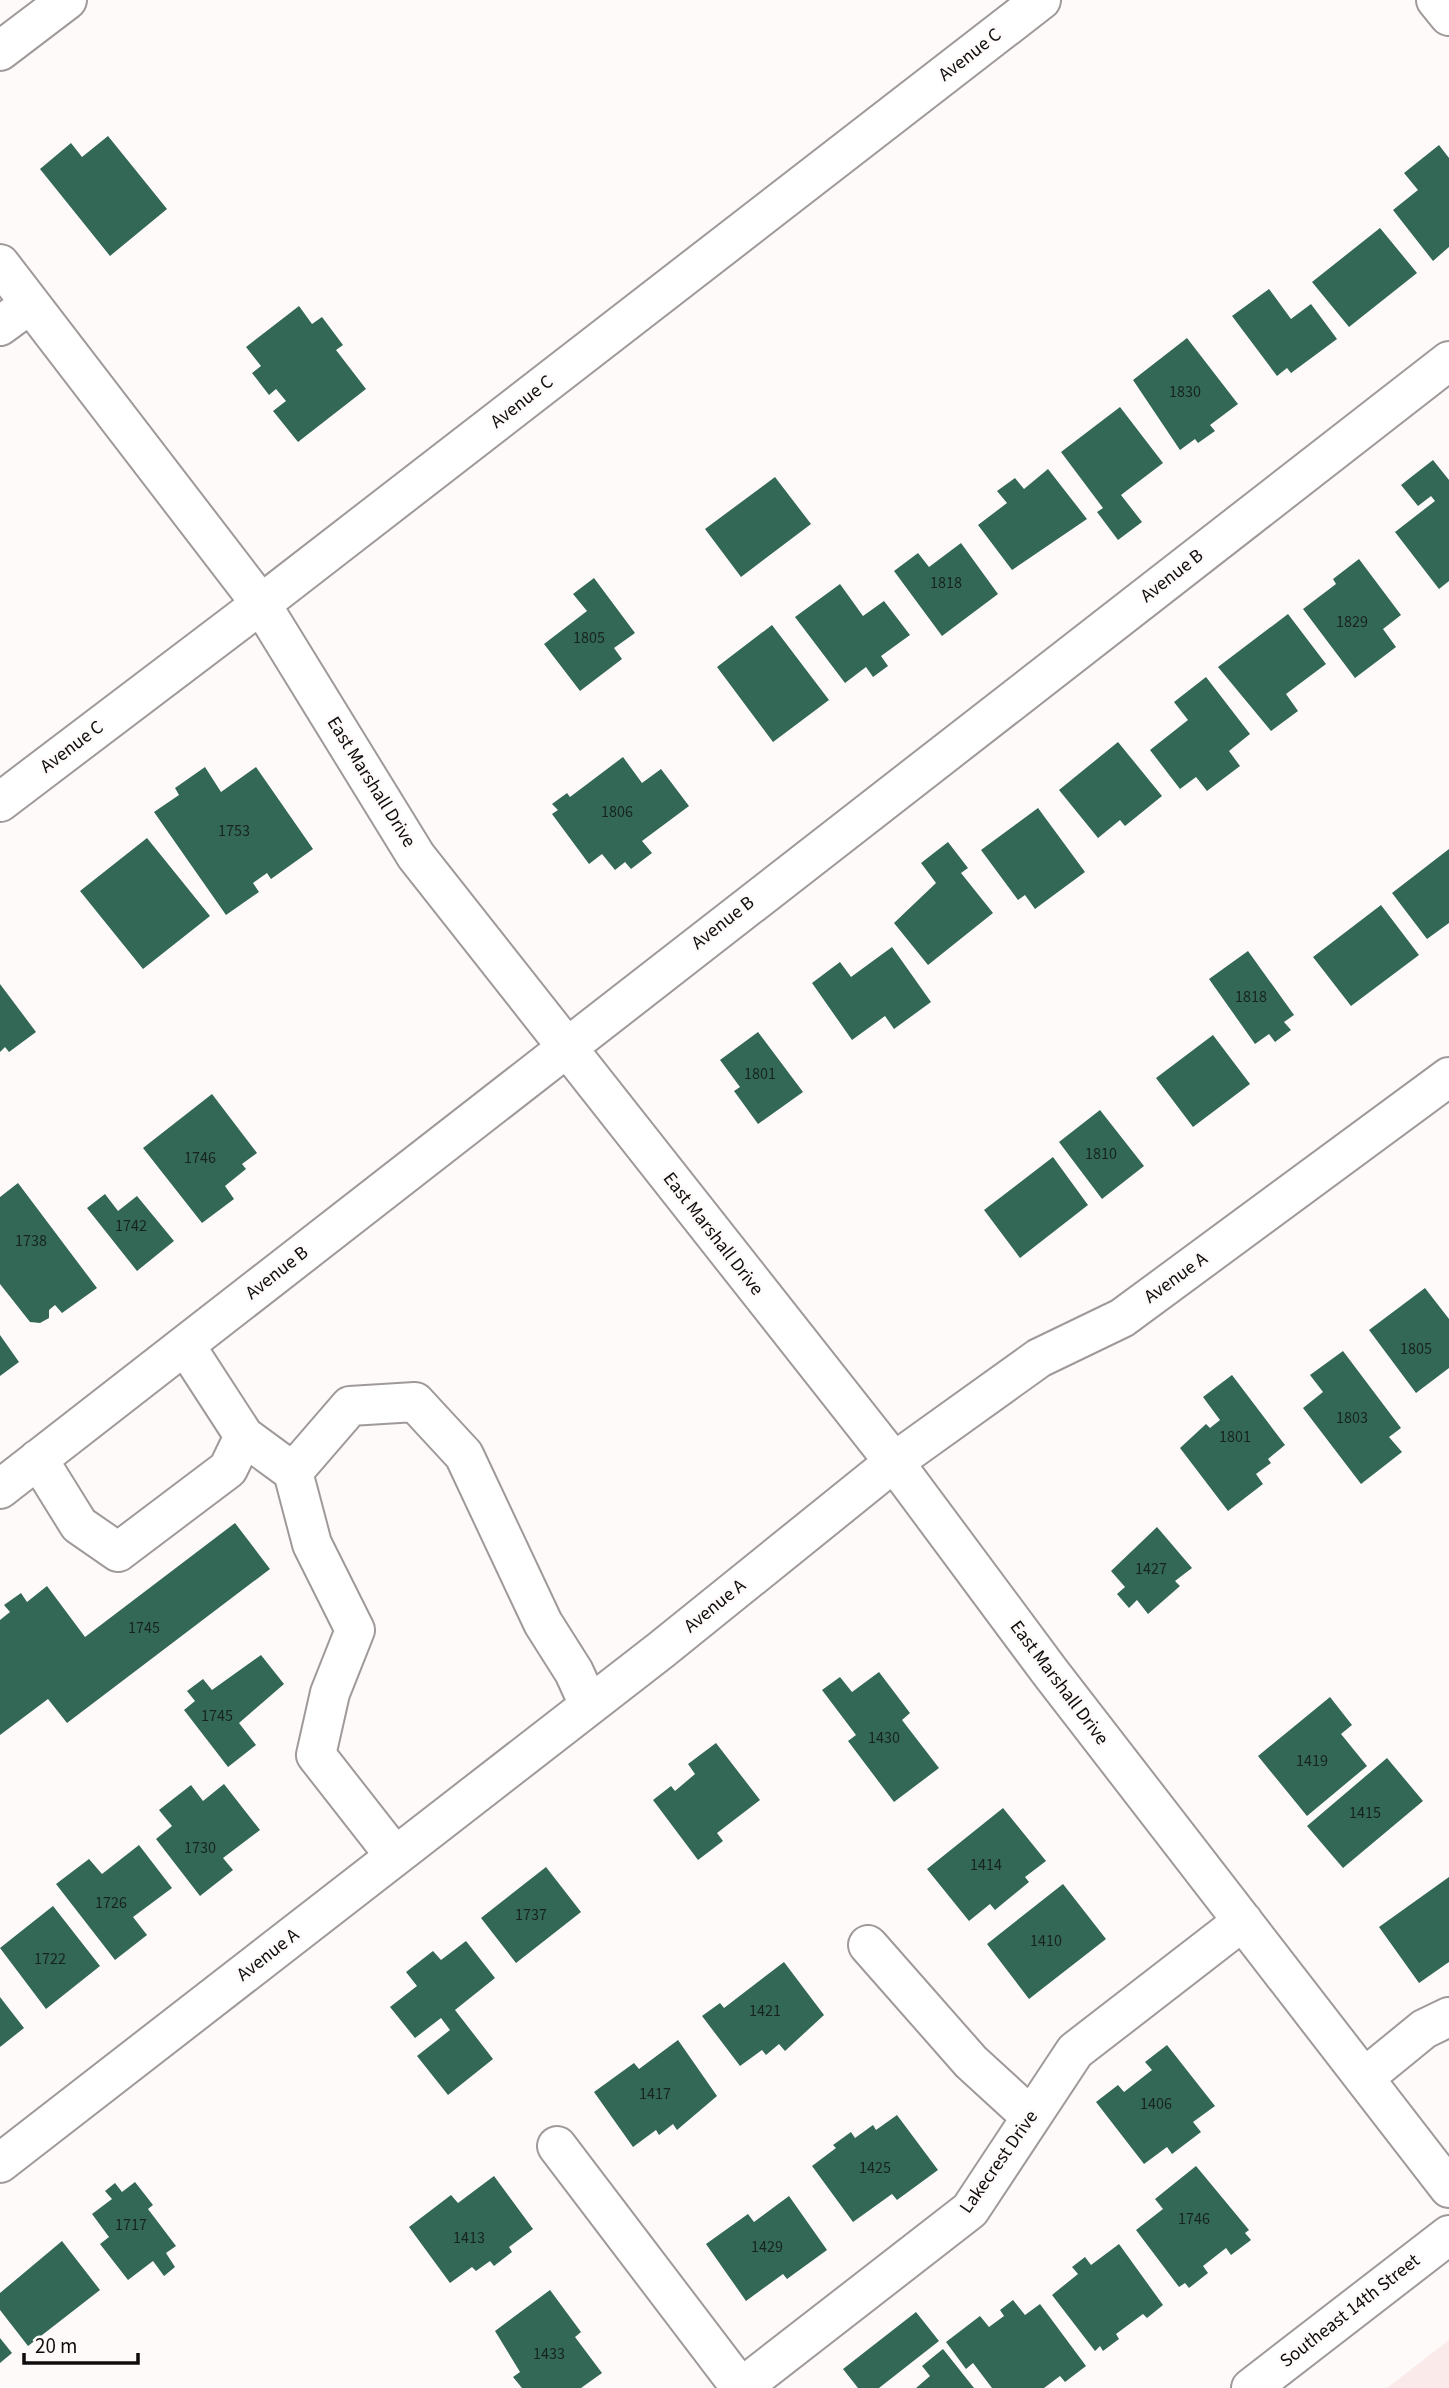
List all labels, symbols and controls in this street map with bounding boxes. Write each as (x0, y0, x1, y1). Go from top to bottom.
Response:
street label: Avenue C (933, 22, 1007, 88)
street label: Avenue C (485, 369, 559, 435)
house number: 1830 (1169, 381, 1201, 403)
street label: Avenue B (1135, 543, 1209, 609)
house number: 1818 (930, 572, 962, 594)
house number: 1829 (1336, 611, 1368, 633)
house number: 1805 (573, 627, 605, 649)
street label: East Marshall Drive (320, 711, 422, 853)
street label: Avenue C (35, 714, 109, 780)
house number: 1806 (601, 801, 633, 823)
house number: 1753 (218, 820, 250, 842)
street label: Avenue B (686, 890, 760, 956)
house number: 1818 (1235, 986, 1267, 1008)
house number: 1801 (744, 1063, 776, 1085)
house number: 1810 (1085, 1143, 1117, 1165)
house number: 1746 (184, 1147, 216, 1169)
street label: East Marshall Drive (656, 1167, 770, 1301)
house number: 1742 (115, 1215, 147, 1237)
house number: 1738 (15, 1230, 47, 1252)
street label: Avenue B (240, 1240, 314, 1306)
street label: Avenue A (1139, 1245, 1214, 1310)
house number: 1805 (1400, 1338, 1432, 1360)
house number: 1803 (1336, 1407, 1368, 1429)
house number: 1801 (1219, 1426, 1251, 1448)
house number: 1427 (1135, 1558, 1167, 1580)
street label: Avenue A (678, 1572, 752, 1639)
street label: East Marshall Drive (1003, 1615, 1115, 1751)
house number: 1745 (128, 1617, 160, 1639)
house number: 1745 (201, 1705, 233, 1727)
house number: 1430 (868, 1727, 900, 1749)
house number: 1419 (1296, 1750, 1328, 1772)
house number: 1415 (1349, 1802, 1381, 1824)
house number: 1730 (184, 1837, 216, 1859)
house number: 1414 (970, 1854, 1002, 1876)
house number: 1726 (95, 1892, 127, 1914)
house number: 1737 (515, 1904, 547, 1926)
street label: Avenue A (231, 1922, 305, 1988)
house number: 1410 (1030, 1930, 1062, 1952)
house number: 1722 (34, 1948, 66, 1970)
house number: 1421 (749, 2000, 781, 2022)
house number: 1417 (639, 2083, 671, 2105)
house number: 1406 (1140, 2093, 1172, 2115)
street label: Lakecrest Drive (953, 2105, 1045, 2219)
house number: 1425 (859, 2157, 891, 2179)
house number: 1746 (1178, 2208, 1210, 2230)
house number: 1717 (115, 2214, 147, 2236)
house number: 1413 (453, 2227, 485, 2249)
house number: 1429 (751, 2236, 783, 2258)
street label: Southeast 14th Street (1274, 2247, 1426, 2374)
scale bar (24, 2322, 138, 2366)
text: 20 m (35, 2331, 77, 2361)
house number: 1433 (533, 2343, 565, 2365)

